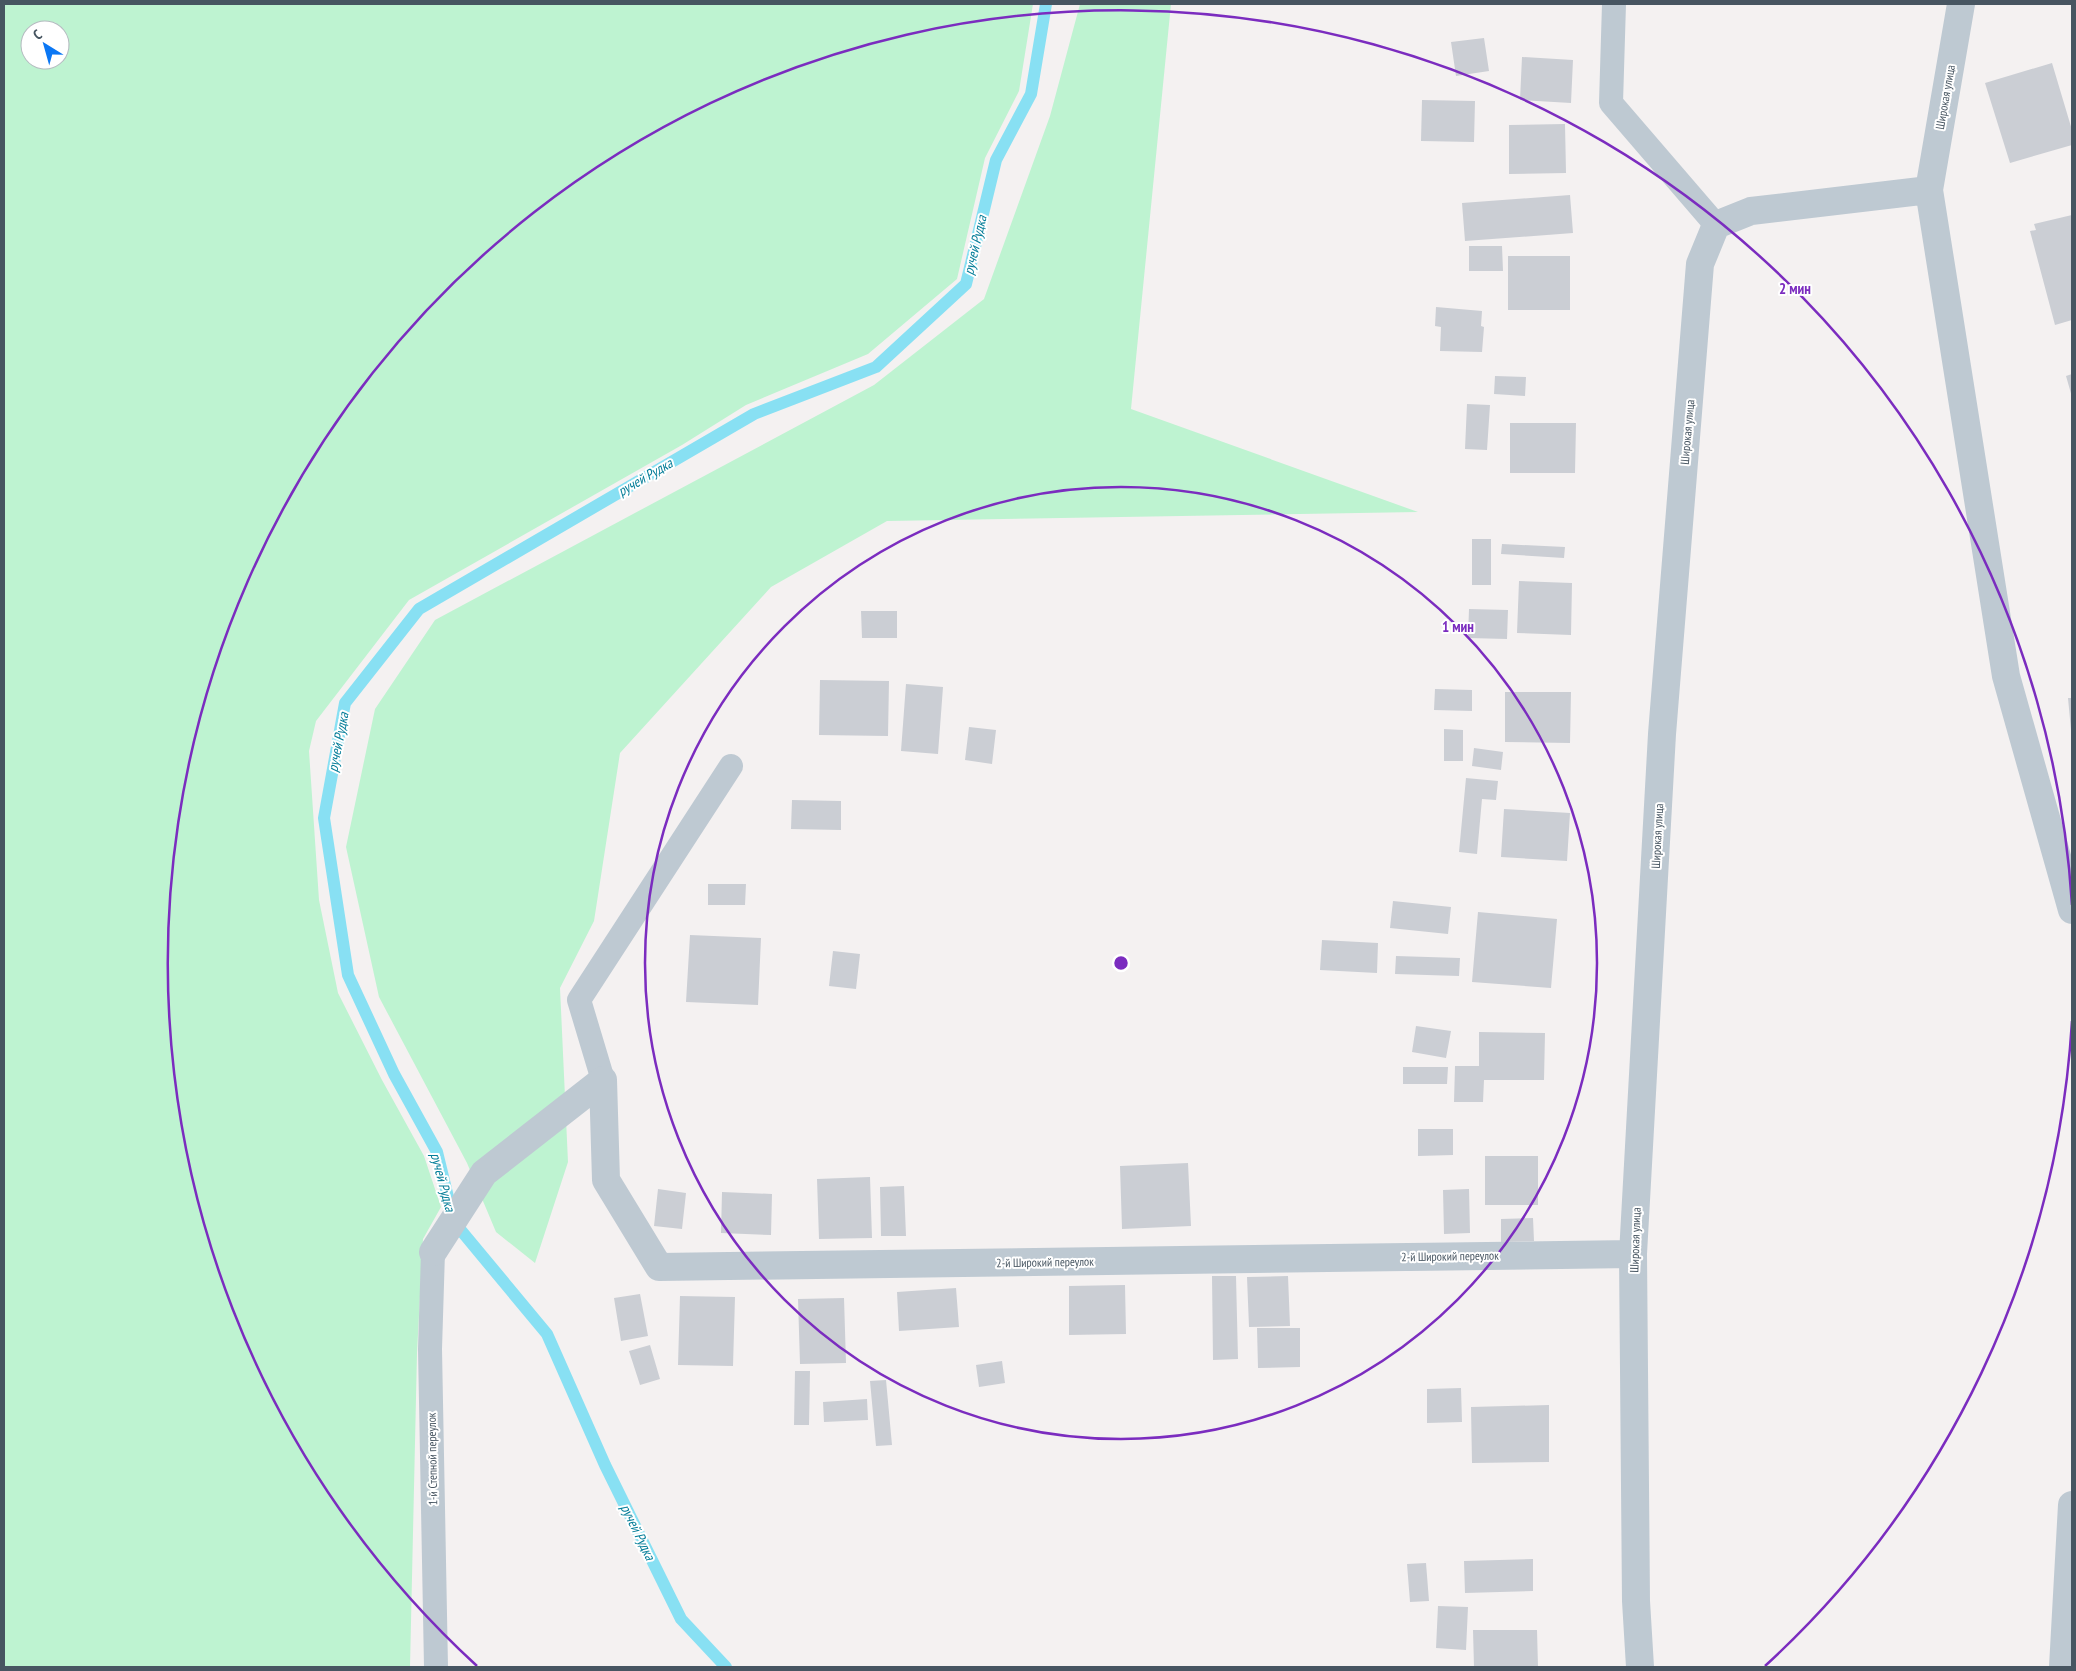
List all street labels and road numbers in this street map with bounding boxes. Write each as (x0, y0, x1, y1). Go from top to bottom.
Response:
street label: Широкая улица (1932, 63, 1958, 130)
street label: Широкая улица (1677, 399, 1697, 465)
street label: Широкая улица (1648, 803, 1666, 869)
street label: Широкая улица (1626, 1207, 1644, 1273)
street label: 2-й Широкий переулок (1401, 1248, 1499, 1264)
street label: 2-й Широкий переулок (996, 1254, 1094, 1270)
street label: 1-й Степной переулок (424, 1412, 440, 1506)

